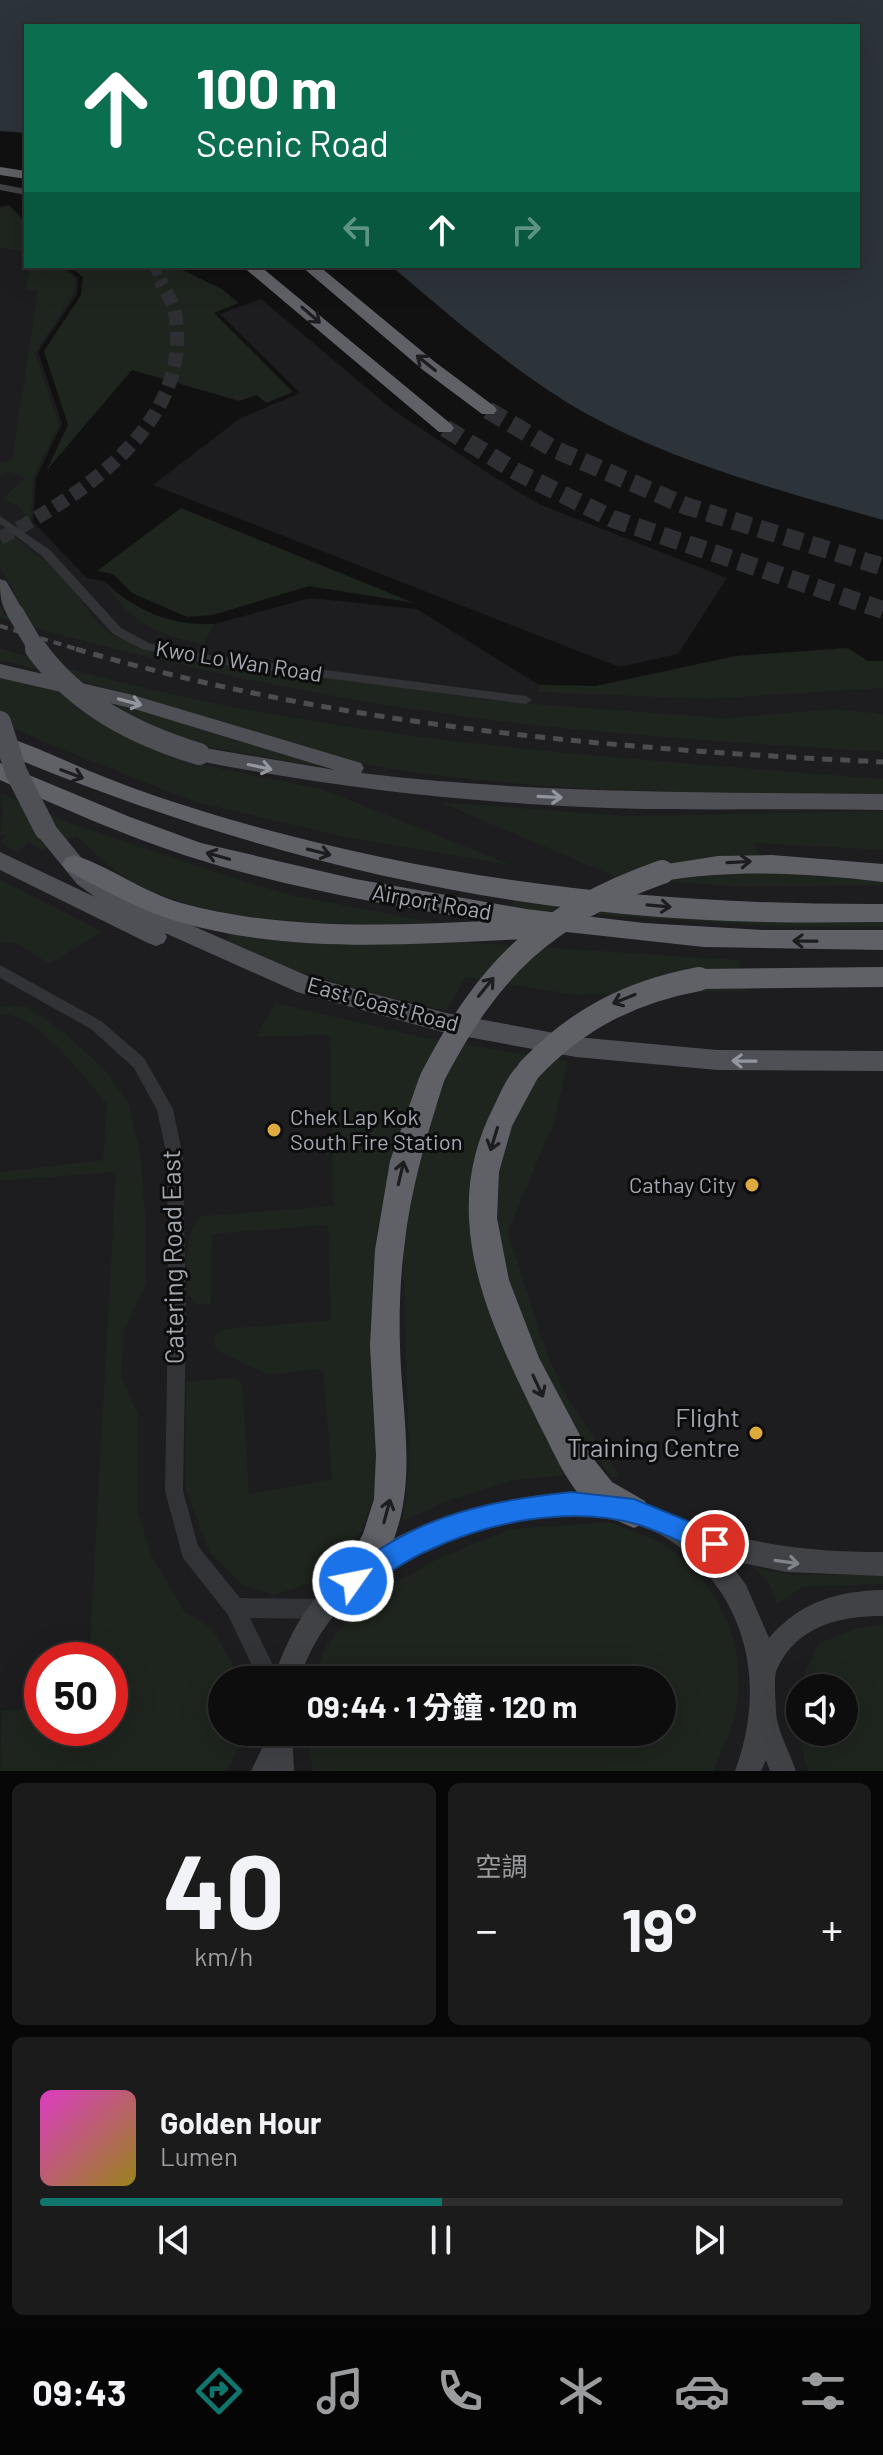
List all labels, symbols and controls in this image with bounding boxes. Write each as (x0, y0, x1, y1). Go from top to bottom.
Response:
text: 100 m (196, 53, 338, 120)
icon: ahead (64, 56, 168, 160)
text: Scenic Road (196, 121, 389, 164)
icon: left (336, 208, 380, 252)
icon: ahead (420, 208, 464, 252)
icon: right (504, 208, 548, 252)
one-way arrow (300, 306, 321, 324)
one-way arrow (416, 354, 437, 372)
street label: Kwo Lo Wan Road (154, 634, 324, 686)
one-way arrow (117, 695, 143, 710)
one-way arrow (247, 760, 272, 775)
one-way arrow (59, 768, 84, 782)
one-way arrow (536, 790, 563, 805)
one-way arrow (306, 845, 332, 860)
one-way arrow (205, 848, 231, 863)
one-way arrow (725, 854, 752, 869)
street label: Airport Road (371, 878, 494, 924)
one-way arrow (645, 899, 672, 914)
one-way arrow (792, 933, 819, 948)
street label: East Coast Road (305, 970, 462, 1036)
one-way arrow (478, 977, 495, 998)
one-way arrow (612, 992, 637, 1007)
one-way arrow (731, 1053, 758, 1068)
place label: Chek Lap Kok South Fire Station (290, 1103, 463, 1154)
marker: Chek Lap Kok South Fire Station (265, 1121, 283, 1139)
one-way arrow (485, 1127, 500, 1152)
street label: Catering Road East (154, 1149, 189, 1365)
one-way arrow (395, 1161, 410, 1186)
place label: Cathay City (629, 1171, 736, 1197)
marker: Cathay City (743, 1176, 761, 1194)
one-way arrow (531, 1374, 546, 1398)
place label: Flight Training Centre (567, 1401, 740, 1462)
marker: Flight Training Centre (747, 1424, 765, 1442)
one-way arrow (380, 1499, 395, 1525)
pin (681, 1510, 749, 1578)
icon: arrive (693, 1522, 737, 1566)
position arrow (311, 1539, 395, 1623)
one-way arrow (774, 1555, 799, 1570)
speed limit sign: 50 (24, 1642, 128, 1746)
map controls (786, 1674, 858, 1746)
button: sound (786, 1674, 858, 1746)
text: 09:44 · 1 分鐘 · 120 m (307, 1688, 577, 1724)
text: 40 (163, 1825, 285, 1950)
text: 空調 (476, 1850, 528, 1881)
text: 19° (621, 1892, 697, 1964)
text: − (476, 1902, 498, 1955)
text: + (821, 1902, 843, 1955)
text: km/h (194, 1940, 253, 1971)
text: Golden Hour (160, 2104, 322, 2140)
text: Lumen (160, 2140, 238, 2171)
icon: previous (152, 2218, 196, 2262)
icon: pause (419, 2218, 463, 2262)
icon: next (687, 2218, 731, 2262)
icon: directions (191, 2363, 247, 2419)
icon: music (312, 2363, 368, 2419)
icon: phone (432, 2363, 488, 2419)
icon: climate (553, 2363, 609, 2419)
icon: car (674, 2363, 730, 2419)
icon: filters (795, 2363, 851, 2419)
text: 09:43 (32, 2370, 126, 2413)

